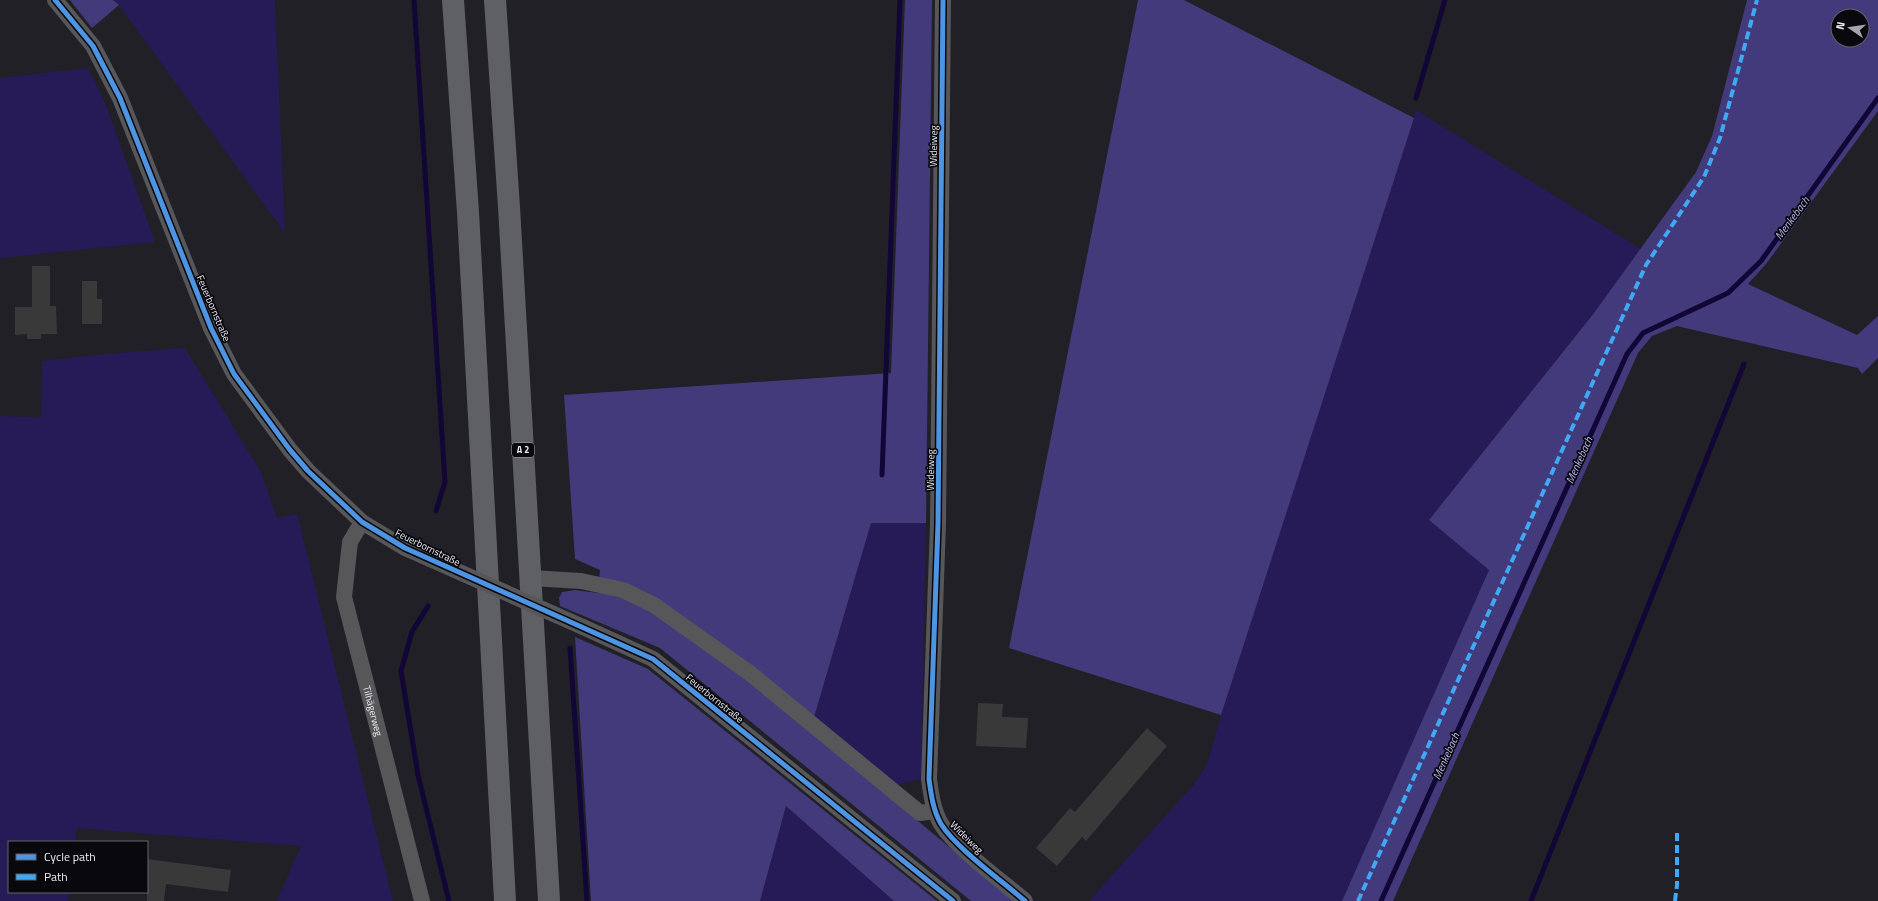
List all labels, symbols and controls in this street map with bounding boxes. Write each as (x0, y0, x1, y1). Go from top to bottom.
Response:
north arrow (1830, 8, 1870, 48)
text: N (1832, 20, 1849, 31)
street label: Wideiweg (926, 125, 941, 167)
water label: Menkebach (1771, 193, 1813, 243)
street label: Feuerbornstraße (193, 273, 234, 344)
water label: Menkebach (1562, 434, 1597, 486)
road number: A 2 (512, 443, 534, 457)
street label: Wideiweg (923, 449, 938, 491)
street label: Feuerbornstraße (393, 525, 463, 570)
street label: Feuerbornstraße (682, 670, 747, 726)
street label: Tilhägerweg (359, 684, 386, 738)
water label: Menkebach (1429, 730, 1464, 782)
street label: Wideiweg (947, 817, 987, 857)
legend (8, 841, 148, 893)
text: Cycle path (44, 847, 96, 866)
text: Path (44, 867, 68, 886)

